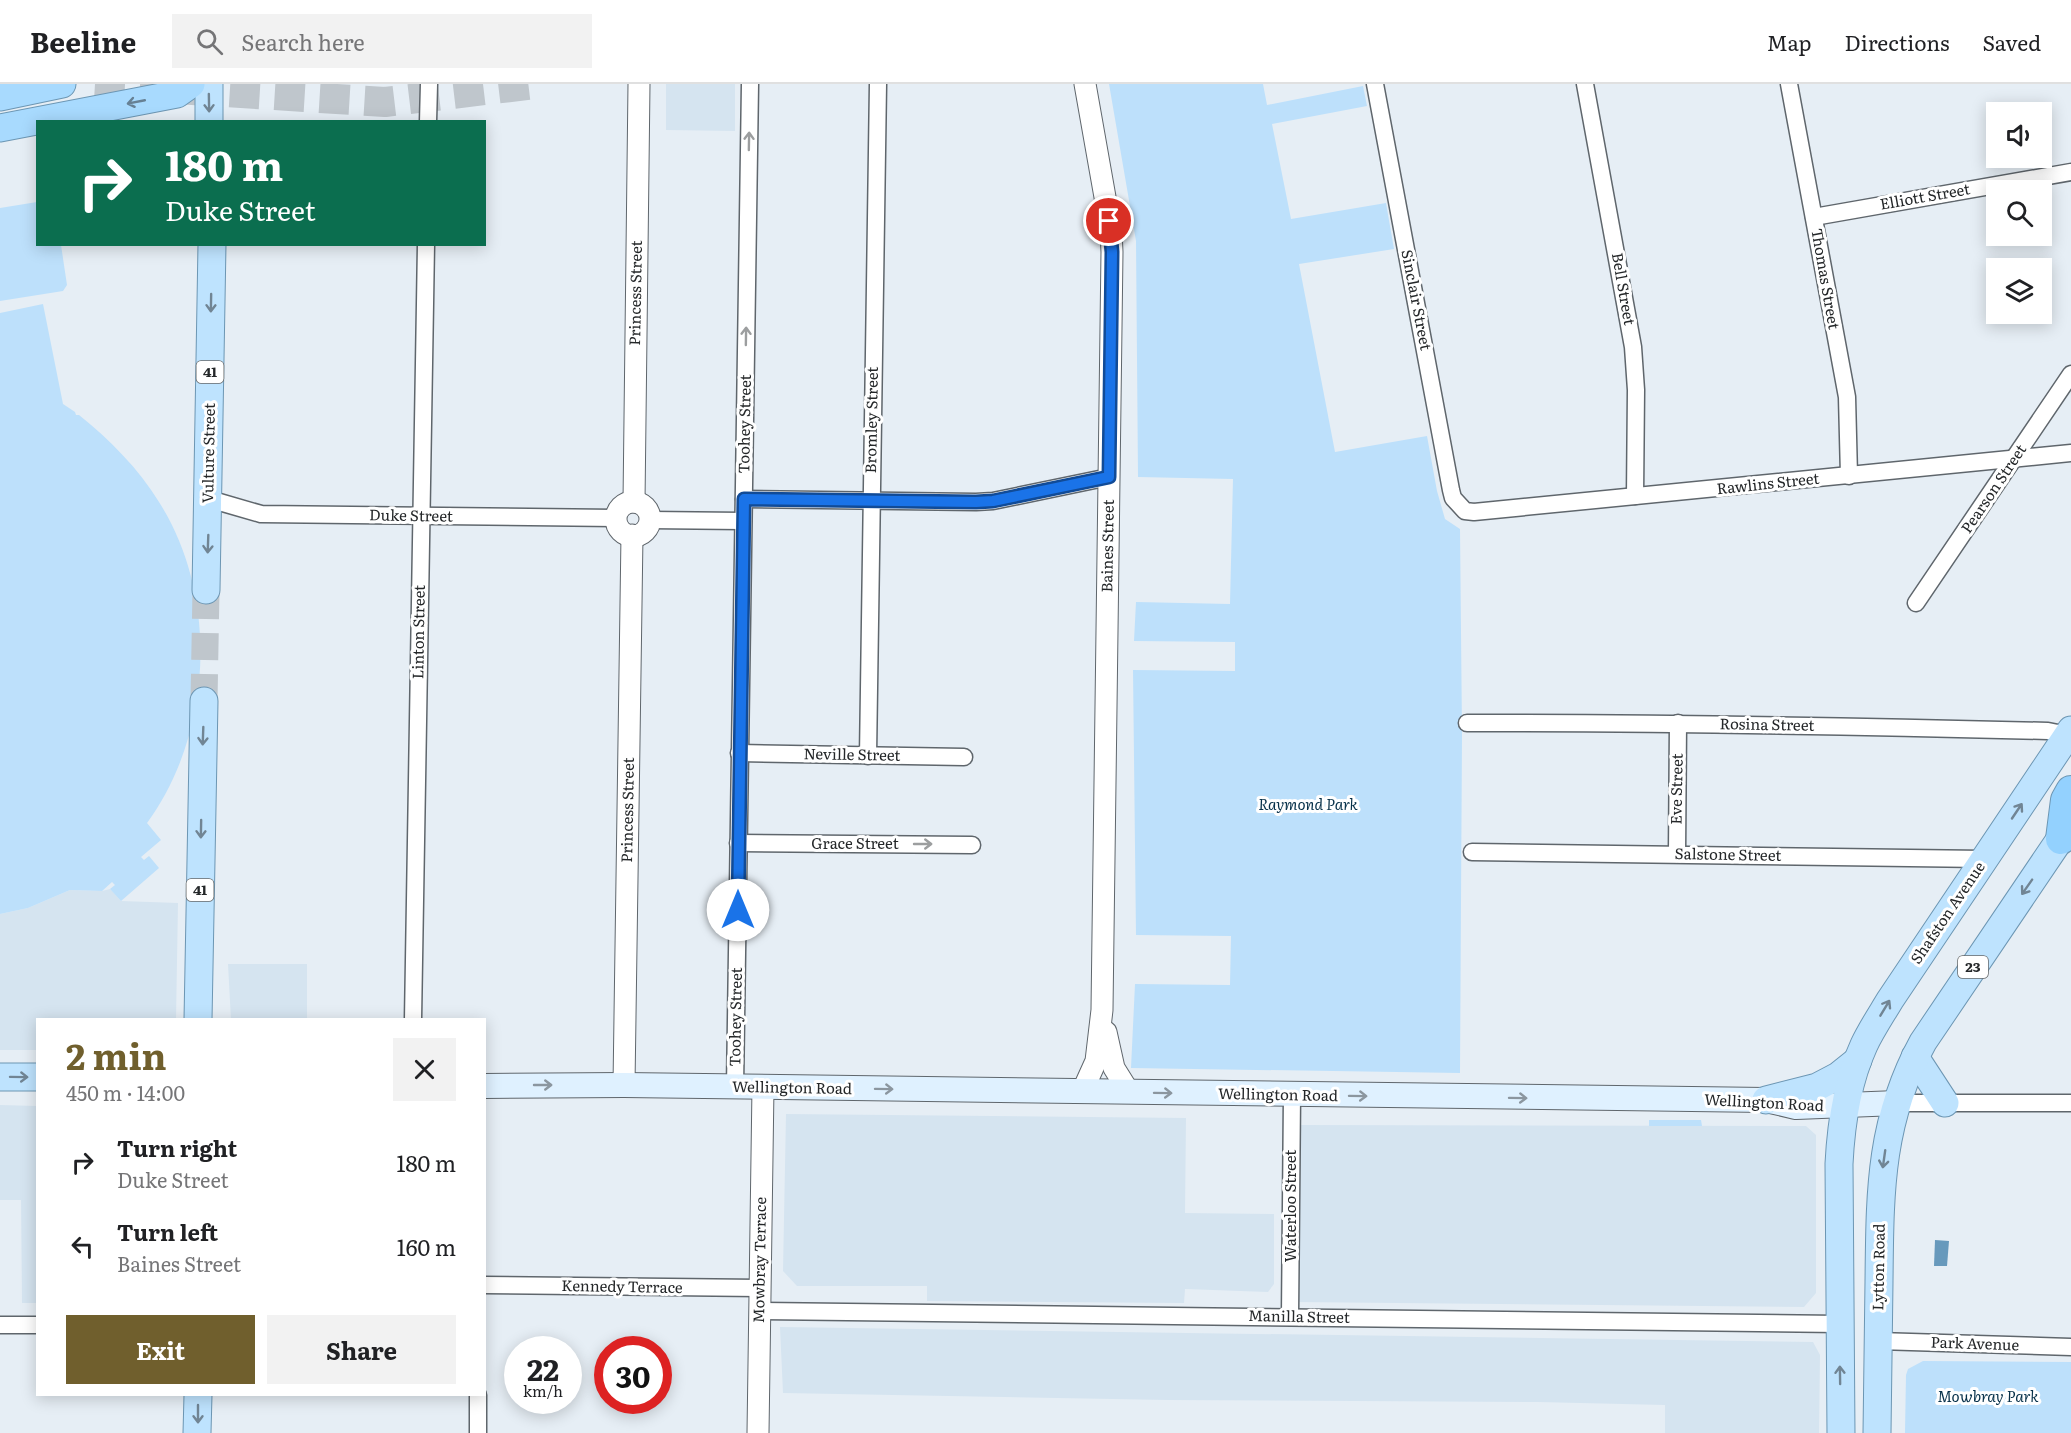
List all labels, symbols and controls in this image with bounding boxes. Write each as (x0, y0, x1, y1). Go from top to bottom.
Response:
search box (172, 14, 592, 68)
text: Beeline (30, 20, 136, 62)
icon: search (193, 25, 226, 58)
text: Search here (241, 25, 365, 58)
text: Map (1767, 26, 1812, 57)
text: Directions (1845, 26, 1950, 57)
text: Saved (1983, 26, 2041, 57)
one-way arrow (203, 92, 215, 112)
one-way arrow (127, 97, 147, 108)
map controls (1986, 102, 2052, 324)
button: sound (1986, 102, 2052, 168)
one-way arrow (743, 131, 755, 151)
text: 180 m (165, 132, 283, 194)
icon: right (66, 144, 144, 222)
street label: Elliott Street (1878, 176, 1972, 215)
button: search (1986, 180, 2052, 246)
text: Duke Street (165, 189, 316, 229)
pin (1083, 195, 1134, 246)
icon: arrive (1092, 204, 1125, 237)
street label: Thomas Street (1806, 226, 1847, 331)
street label: Princess Street (622, 240, 647, 346)
street label: Sinclair Street (1396, 247, 1439, 352)
street label: Bell Street (1607, 251, 1642, 327)
button: layers (1986, 258, 2052, 324)
one-way arrow (205, 292, 217, 312)
one-way arrow (741, 326, 752, 346)
road number: 41 (196, 361, 224, 383)
street label: Bromley Street (858, 366, 883, 474)
street label: Toohey Street (731, 374, 756, 474)
street label: Vulture Street (195, 403, 220, 503)
street label: Pearson Street (1954, 439, 2031, 537)
street label: Rawlins Street (1715, 466, 1820, 499)
street label: Baines Street (1094, 499, 1119, 593)
street label: Duke Street (369, 502, 453, 527)
one-way arrow (202, 534, 213, 554)
street label: Linton Street (405, 585, 430, 679)
street label: Rosina Street (1719, 711, 1815, 736)
one-way arrow (198, 725, 209, 745)
street label: Neville Street (803, 741, 901, 766)
street label: Eve Street (1663, 753, 1688, 825)
street label: Princess Street (614, 757, 639, 863)
park label: Raymond Park (1258, 792, 1359, 815)
one-way arrow (2011, 803, 2023, 819)
one-way arrow (195, 818, 207, 838)
street label: Grace Street (811, 831, 899, 854)
one-way arrow (912, 838, 932, 850)
street label: Salstone Street (1674, 841, 1782, 866)
street label: Shafston Avenue (1904, 856, 1990, 968)
position arrow (706, 878, 770, 942)
one-way arrow (2021, 878, 2033, 894)
road number: 41 (186, 879, 214, 901)
road number: 23 (1958, 956, 1988, 978)
street label: Toohey Street (722, 967, 747, 1067)
one-way arrow (1880, 1000, 1892, 1017)
text: 2 min (66, 1028, 167, 1081)
button: close (393, 1038, 456, 1101)
one-way arrow (8, 1071, 28, 1083)
street label: Wellington Road (732, 1074, 852, 1099)
text: 450 m · 14:00 (66, 1077, 185, 1107)
one-way arrow (532, 1080, 552, 1091)
street label: Wellington Road (1218, 1081, 1338, 1106)
one-way arrow (874, 1083, 894, 1095)
one-way arrow (1153, 1087, 1173, 1099)
street label: Wellington Road (1704, 1087, 1825, 1116)
one-way arrow (1348, 1090, 1368, 1102)
one-way arrow (1507, 1092, 1527, 1104)
text: Turn right (117, 1131, 237, 1164)
icon: right (66, 1146, 99, 1179)
text: 180 m (396, 1146, 456, 1179)
one-way arrow (1878, 1149, 1889, 1169)
street label: Waterloo Street (1278, 1150, 1301, 1262)
text: Duke Street (117, 1164, 229, 1194)
street label: Mowbray Terrace (746, 1196, 771, 1323)
text: Turn left (117, 1215, 218, 1248)
street label: Lytton Road (1865, 1223, 1890, 1311)
icon: left (66, 1230, 99, 1263)
text: 160 m (397, 1230, 456, 1263)
text: Baines Street (117, 1248, 241, 1278)
street label: Kennedy Terrace (561, 1273, 683, 1298)
street label: Manilla Street (1248, 1303, 1350, 1328)
button: Exit (66, 1315, 255, 1384)
button: Share (267, 1315, 456, 1384)
street label: Park Avenue (1930, 1329, 2020, 1356)
speed limit sign: 30 (594, 1336, 672, 1414)
text: 22 (527, 1346, 559, 1390)
one-way arrow (1834, 1365, 1846, 1385)
text: km/h (523, 1379, 563, 1402)
park label: Mowbray Park (1938, 1384, 2039, 1407)
one-way arrow (192, 1404, 203, 1423)

